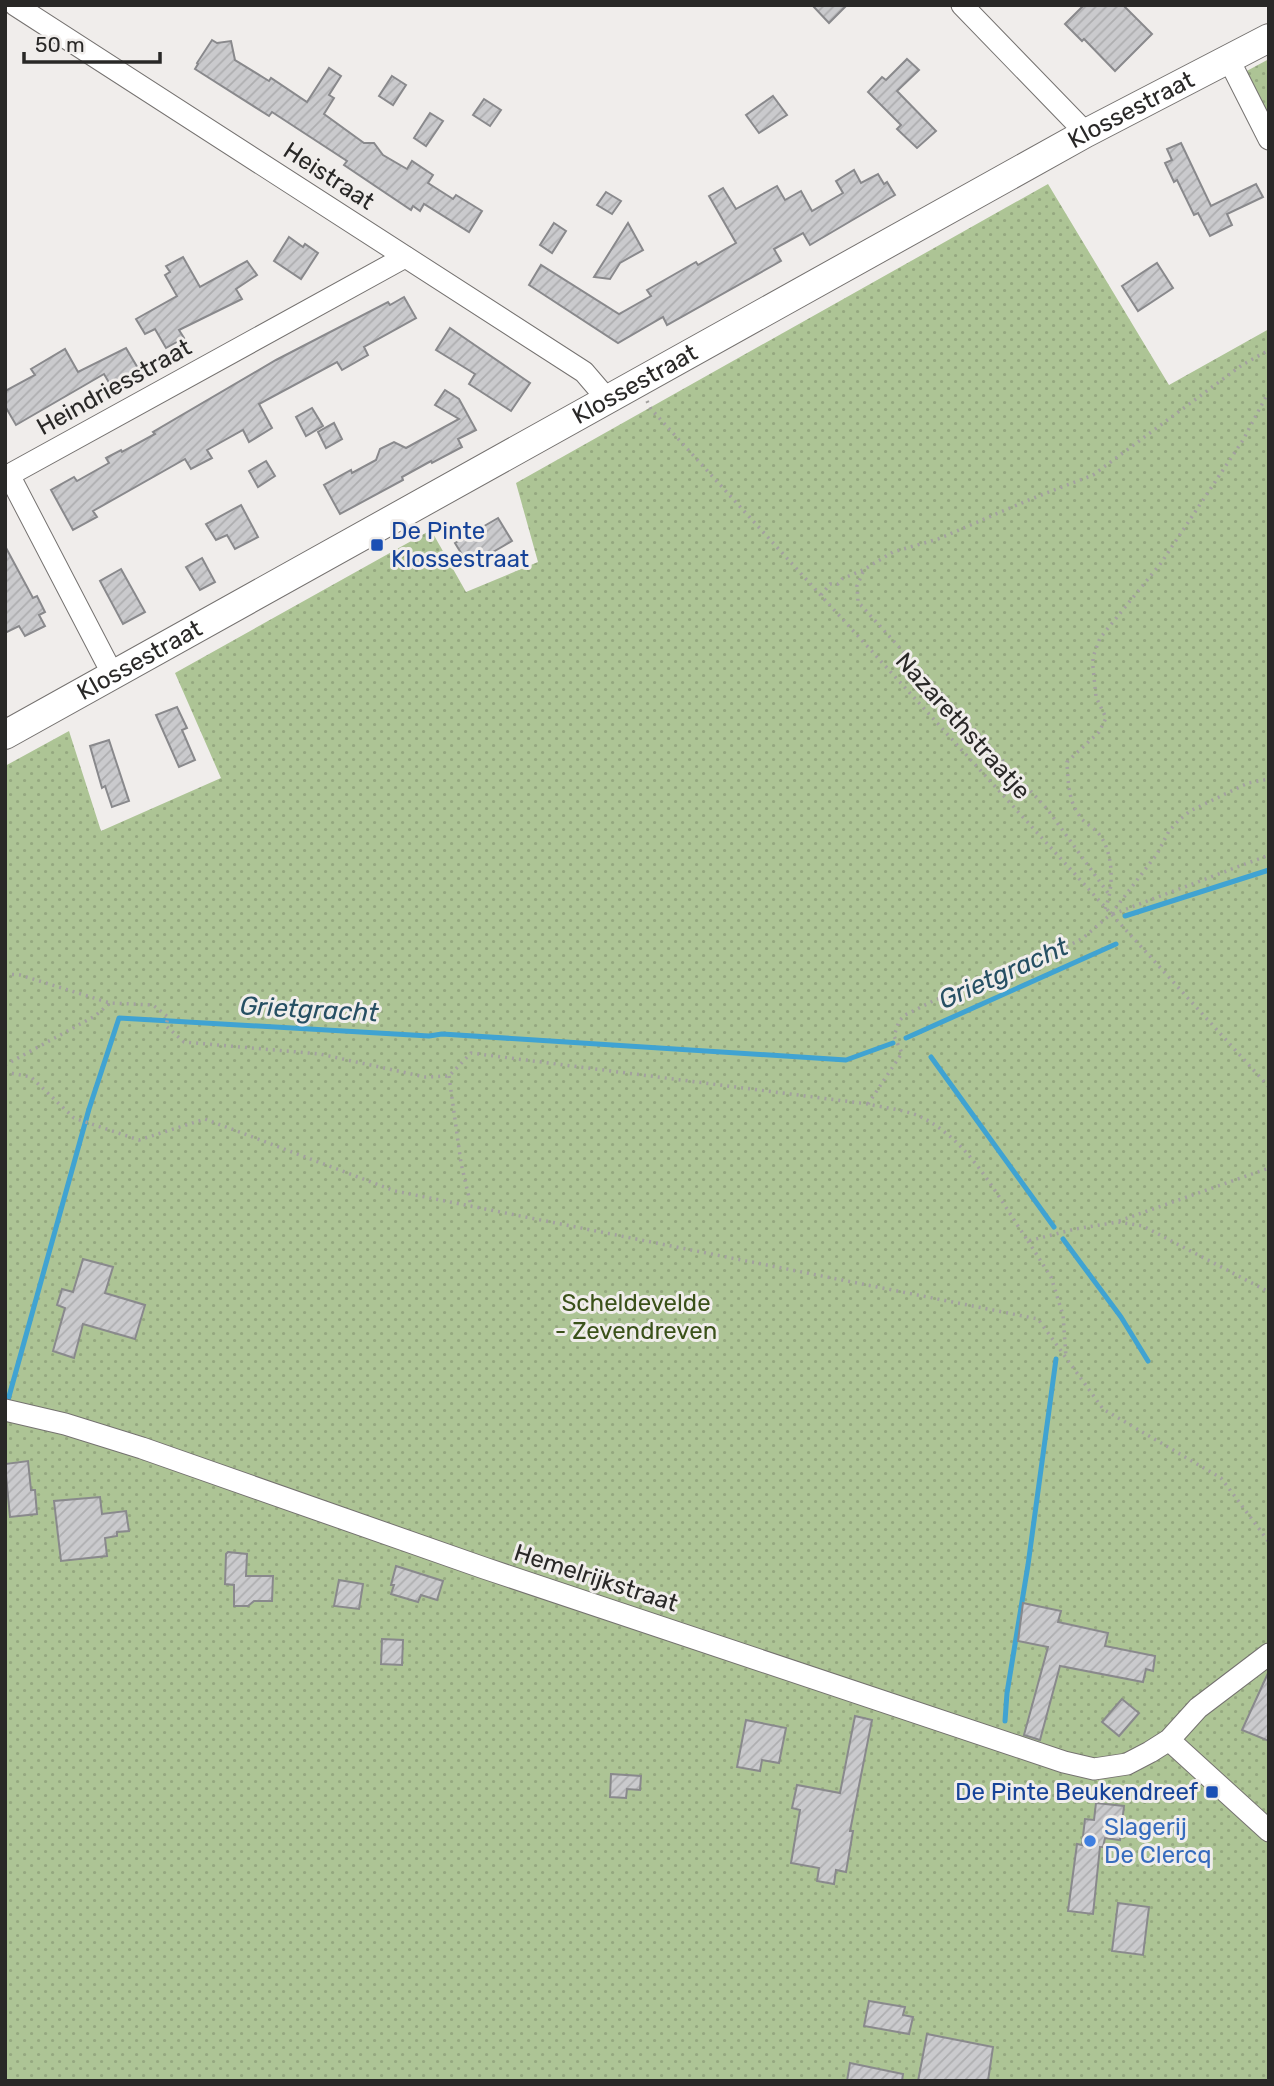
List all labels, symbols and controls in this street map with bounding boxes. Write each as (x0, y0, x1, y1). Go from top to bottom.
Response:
scale bar (24, 21, 161, 65)
text: 50 m (35, 32, 85, 57)
street label: Klossestraat (1063, 65, 1199, 154)
street label: Heistraat (278, 136, 380, 216)
street label: Heindriesstraat (32, 333, 196, 441)
street label: Klossestraat (568, 338, 702, 430)
place label: De Pinte Klossestraat (391, 517, 529, 573)
marker: De Pinte Klossestraat (369, 537, 385, 553)
street label: Klossestraat (72, 614, 207, 706)
street label: Nazarethstraatje (890, 647, 1036, 805)
water label: Grietgracht (933, 931, 1074, 1016)
water label: Grietgracht (239, 990, 380, 1029)
park label: Scheldevelde - Zevendreven (555, 1289, 717, 1345)
street label: Hemelrijkstraat (511, 1538, 681, 1618)
place label: De Pinte Beukendreef (955, 1778, 1199, 1806)
marker: De Pinte Beukendreef (1204, 1784, 1220, 1800)
place label: Slagerij De Clercq (1104, 1813, 1212, 1869)
marker: Slagerij De Clercq (1082, 1833, 1098, 1849)

